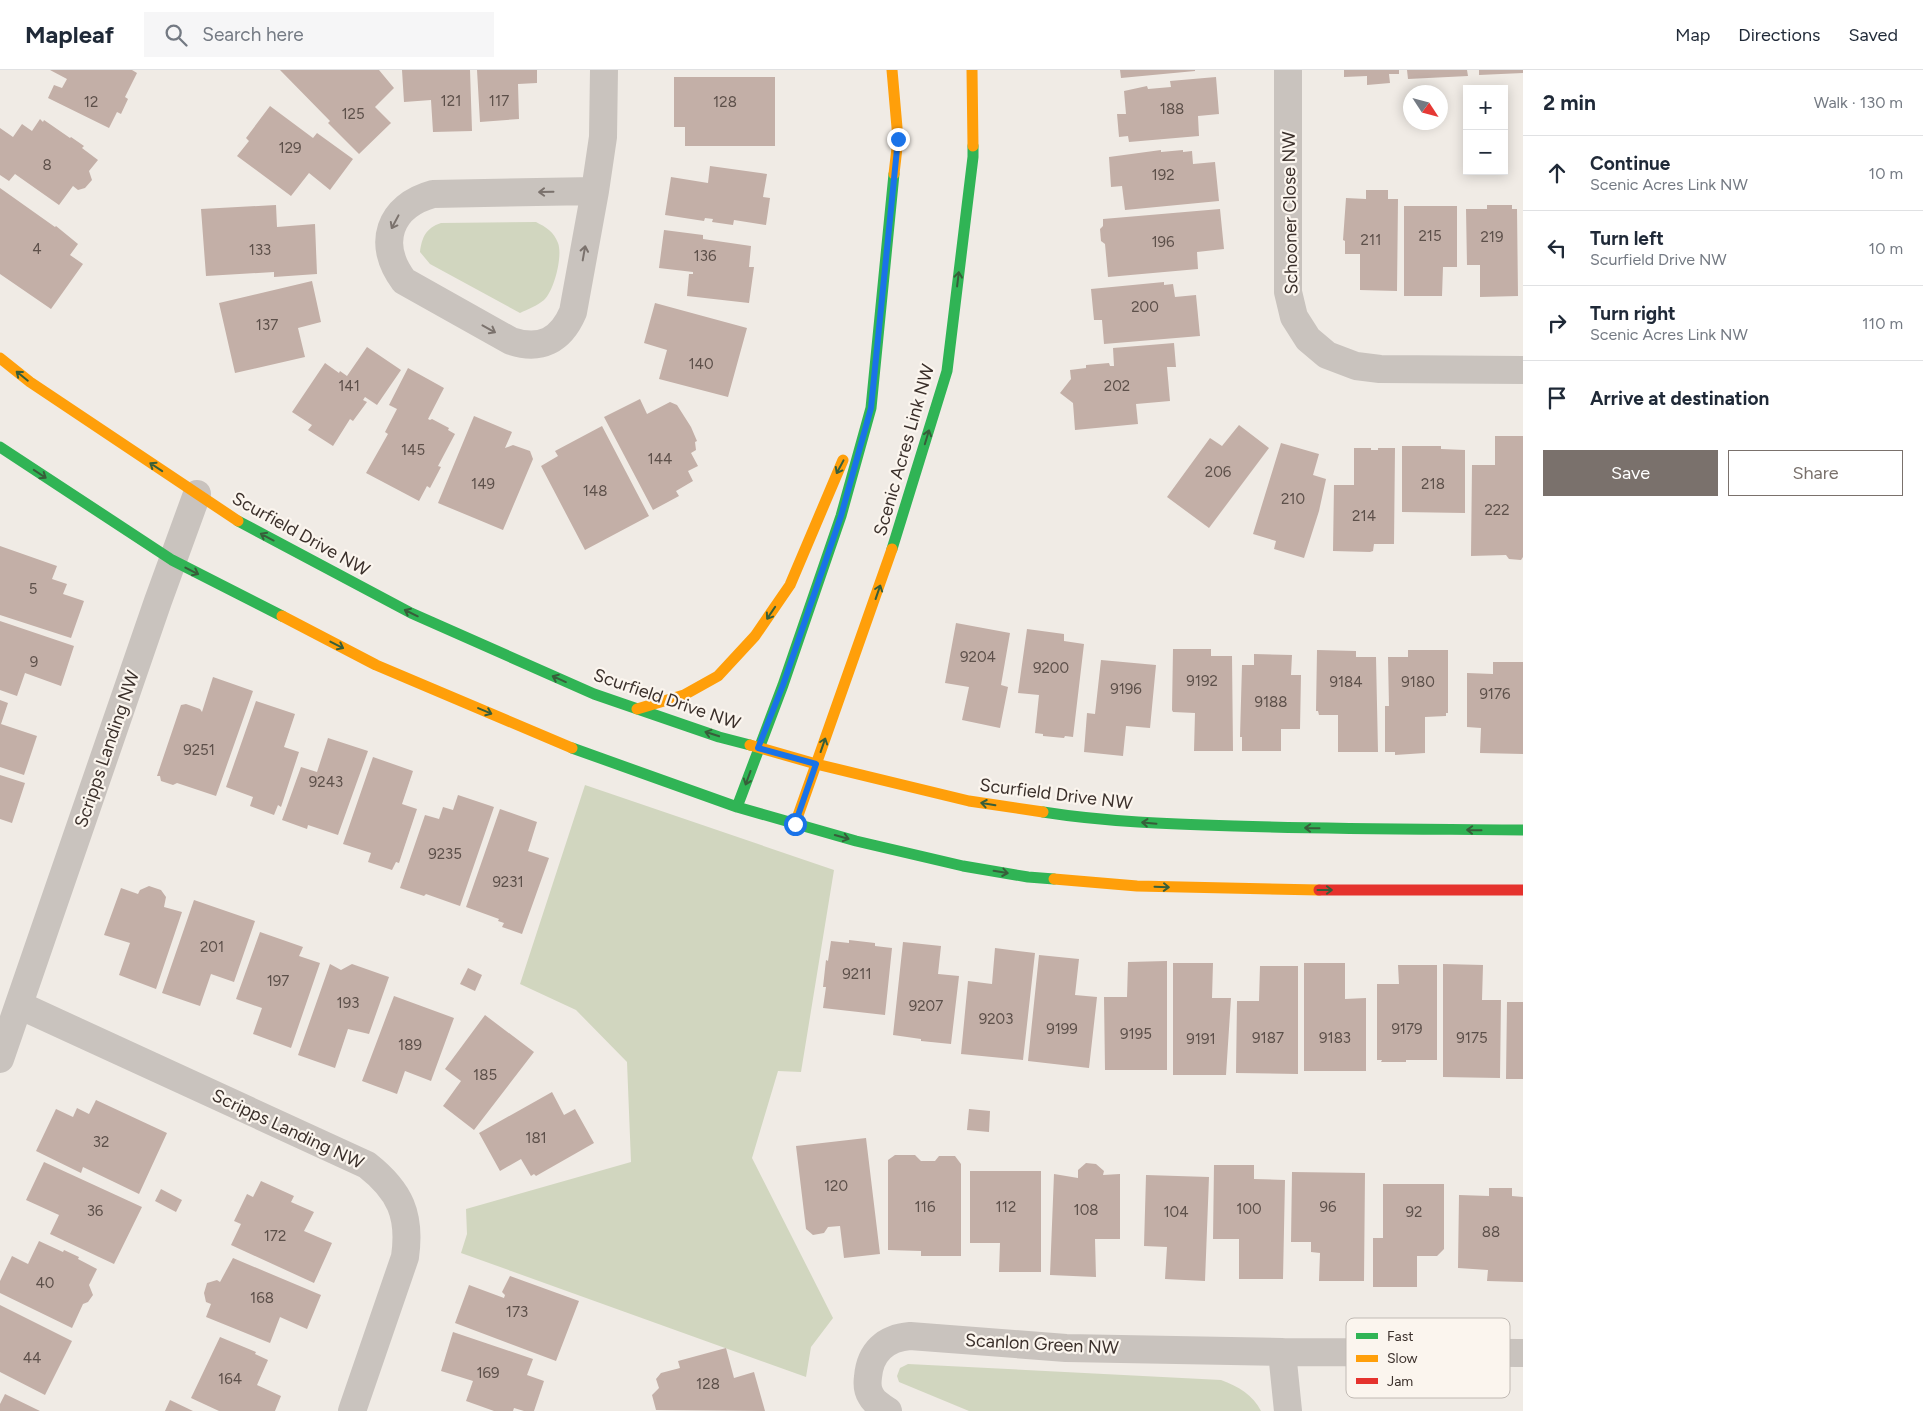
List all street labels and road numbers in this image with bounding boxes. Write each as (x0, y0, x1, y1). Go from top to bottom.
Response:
street label: Schooner Close NW (1278, 130, 1302, 295)
street label: Scenic Acres Link NW (869, 361, 939, 538)
street label: Scurfield Drive NW (228, 487, 374, 581)
street label: Scurfield Drive NW (591, 664, 744, 735)
street label: Scripps Landing NW (70, 667, 144, 830)
street label: Scurfield Drive NW (978, 774, 1134, 814)
street label: Scripps Landing NW (209, 1084, 368, 1174)
street label: Scanlon Green NW (965, 1329, 1120, 1359)

